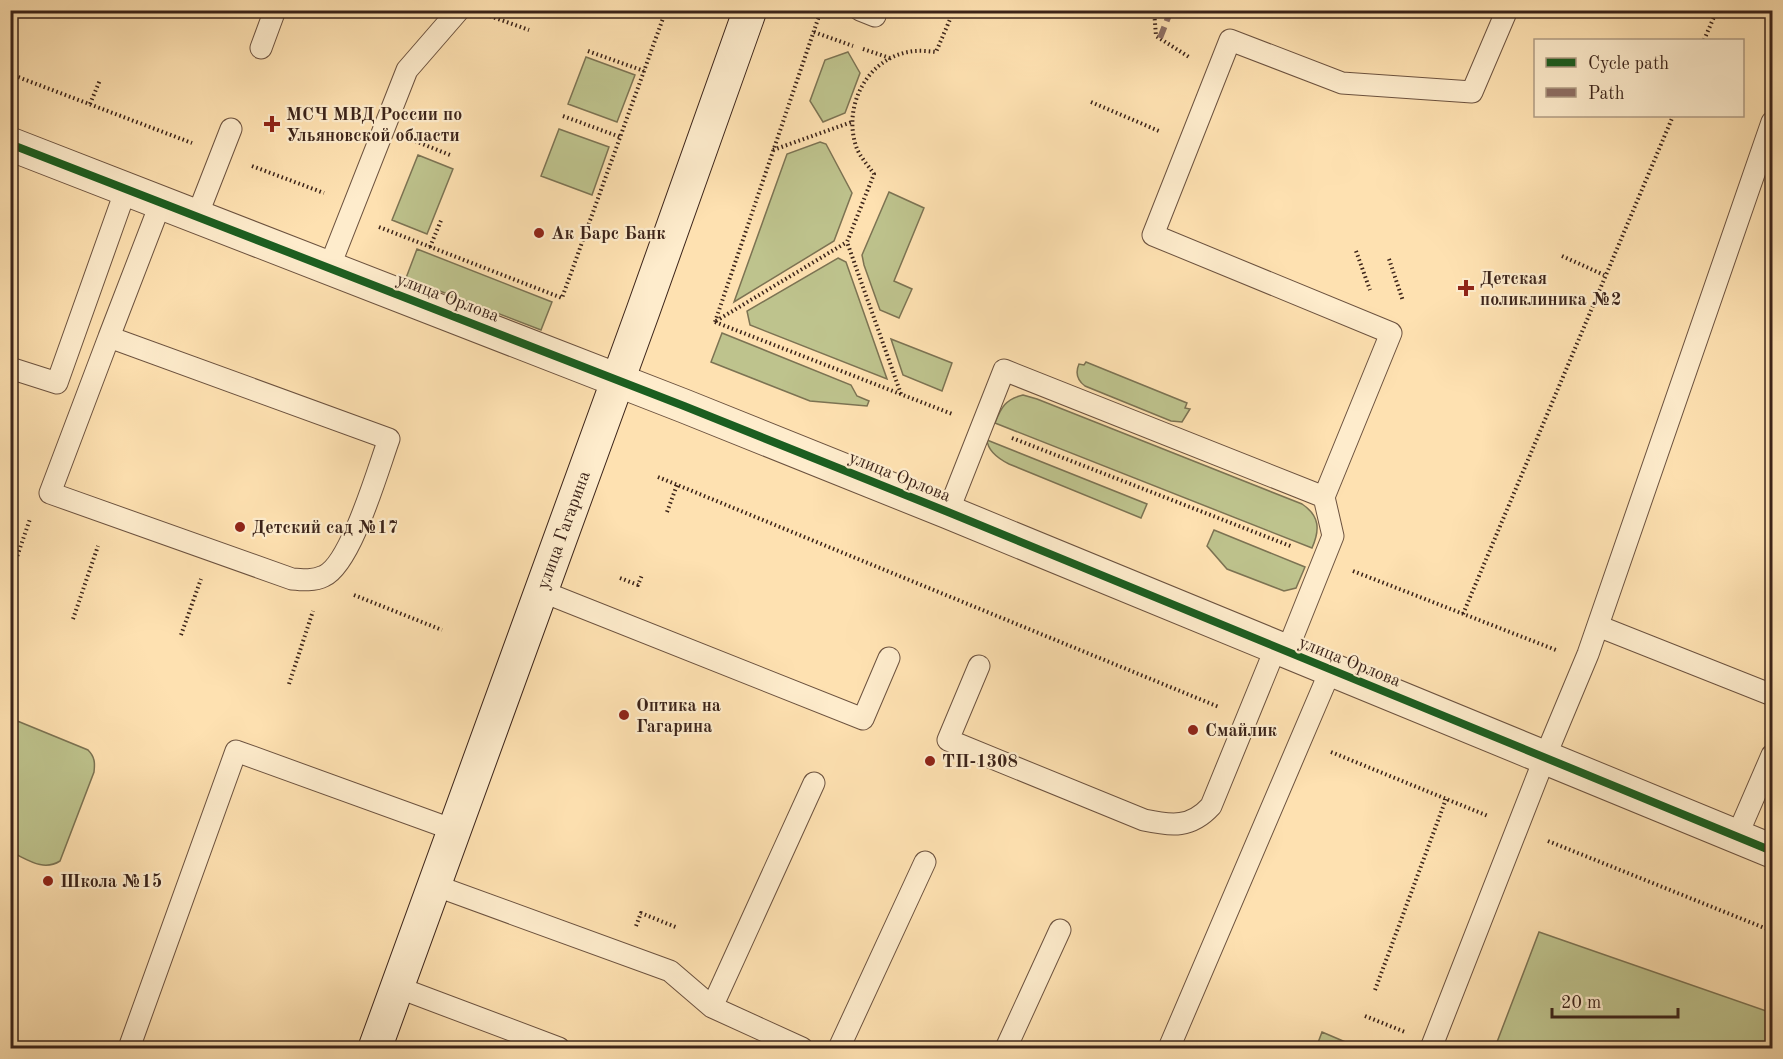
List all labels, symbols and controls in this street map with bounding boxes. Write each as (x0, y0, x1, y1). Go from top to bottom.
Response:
legend (1534, 39, 1744, 117)
text: Cycle path (1588, 55, 1669, 73)
text: Path (1588, 85, 1625, 103)
place label: МСЧ МВД России по Ульяновской области (286, 106, 462, 145)
marker: МСЧ МВД России по Ульяновской области (263, 115, 281, 133)
place label: Ак Барс Банк (551, 225, 666, 243)
marker: Ак Барс Банк (532, 226, 546, 240)
street label: улица Орлова (394, 270, 502, 326)
place label: Детская поликлиника №2 (1480, 270, 1621, 309)
marker: Детская поликлиника №2 (1457, 279, 1475, 297)
street label: улица Орлова (846, 448, 953, 506)
street label: улица Гагарина (534, 469, 594, 592)
place label: Детский сад №17 (252, 519, 398, 537)
marker: Детский сад №17 (233, 520, 247, 534)
street label: улица Орлова (1296, 633, 1403, 691)
place label: Оптика на Гагарина (636, 697, 721, 736)
marker: Оптика на Гагарина (617, 708, 631, 722)
place label: Смайлик (1205, 722, 1278, 740)
marker: Смайлик (1186, 723, 1200, 737)
place label: ТП-1308 (942, 753, 1018, 771)
marker: ТП-1308 (923, 754, 937, 768)
place label: Школа №15 (60, 873, 162, 891)
marker: Школа №15 (41, 874, 55, 888)
scale bar (1552, 981, 1678, 1019)
text: 20 m (1561, 994, 1601, 1012)

